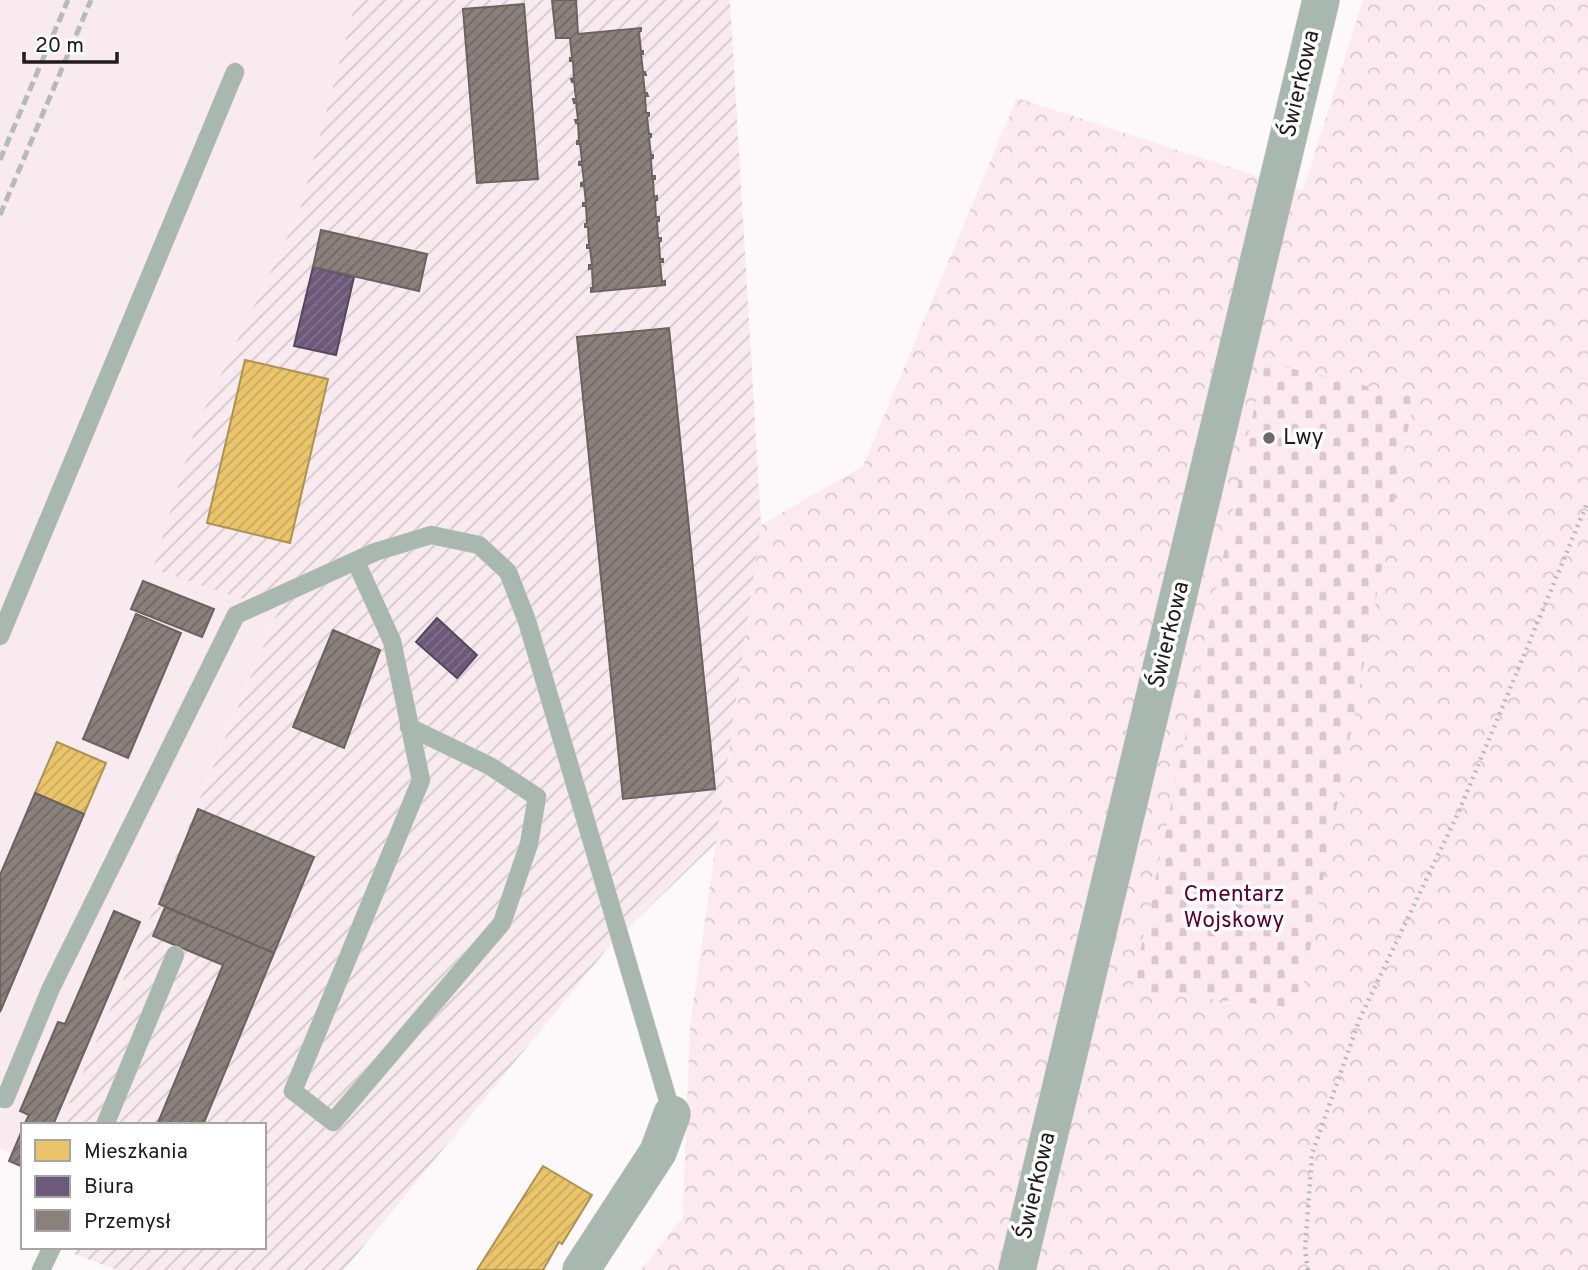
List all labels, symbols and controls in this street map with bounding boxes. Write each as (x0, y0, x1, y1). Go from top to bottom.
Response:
scale bar (24, 21, 117, 65)
street label: Świerkowa (1273, 27, 1327, 140)
text: 20 m (35, 33, 84, 60)
place label: Lwy (1283, 424, 1324, 453)
marker: Lwy (1261, 430, 1277, 446)
street label: Świerkowa (1141, 578, 1197, 691)
park label: Cmentarz Wojskowy (1183, 881, 1285, 936)
legend (21, 1123, 266, 1249)
street label: Świerkowa (1009, 1129, 1063, 1242)
text: Mieszkania (84, 1139, 188, 1166)
text: Biura (84, 1174, 134, 1201)
text: Przemysł (84, 1209, 171, 1236)

